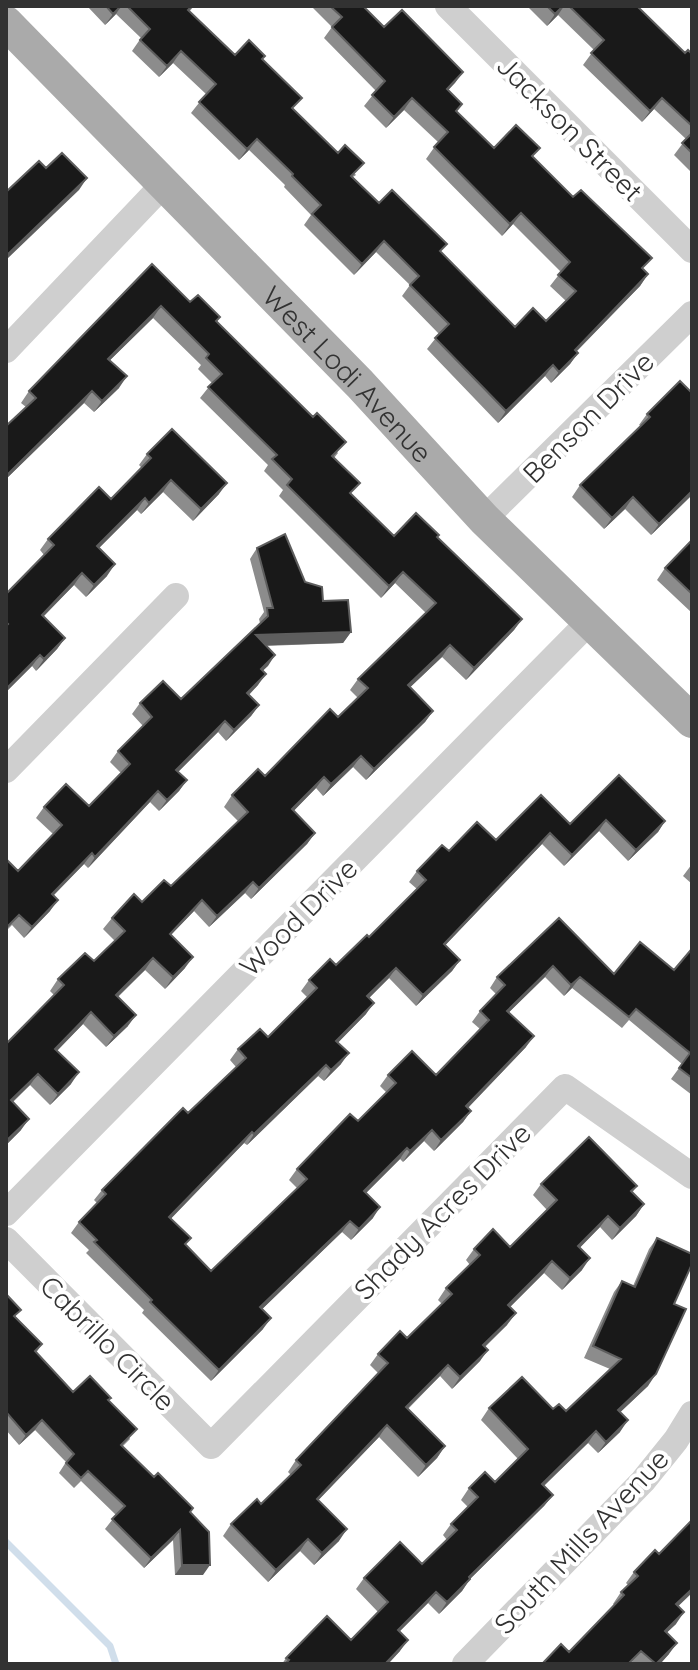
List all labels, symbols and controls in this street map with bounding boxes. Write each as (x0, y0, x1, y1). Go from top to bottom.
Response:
street label: Jackson Street (489, 47, 651, 209)
street label: West Lodi Avenue (256, 278, 440, 469)
street label: Benson Drive (515, 344, 661, 490)
street label: Wood Drive (232, 851, 364, 983)
street label: Shady Acres Drive (346, 1115, 538, 1307)
street label: Cabrillo Circle (33, 1268, 183, 1418)
street label: South Mills Avenue (486, 1441, 676, 1641)

